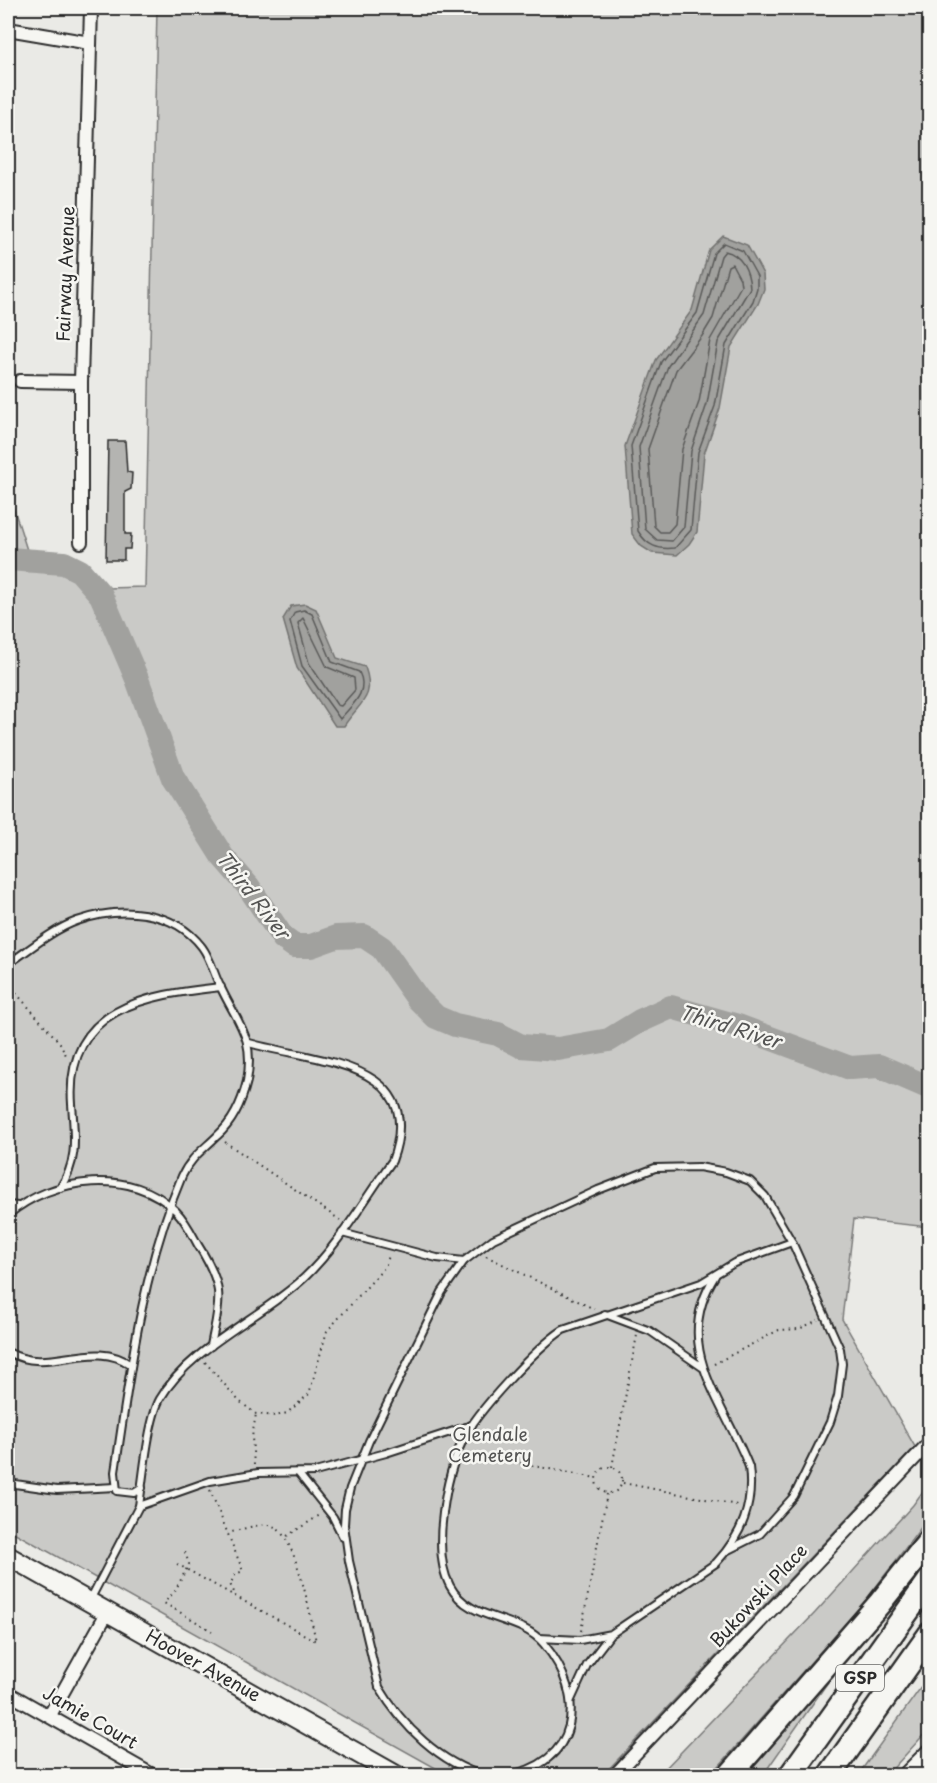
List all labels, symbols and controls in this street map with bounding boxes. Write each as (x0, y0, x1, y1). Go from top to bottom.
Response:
street label: Fairway Avenue (49, 205, 80, 342)
water label: Third River (210, 844, 299, 947)
water label: Third River (676, 996, 787, 1056)
park label: Glendale Cemetery (448, 1420, 532, 1468)
street label: Bukowski Place (703, 1537, 813, 1653)
street label: Hoover Avenue (141, 1622, 266, 1708)
road number: GSP (836, 1665, 884, 1691)
street label: Jamie Court (38, 1679, 143, 1755)

